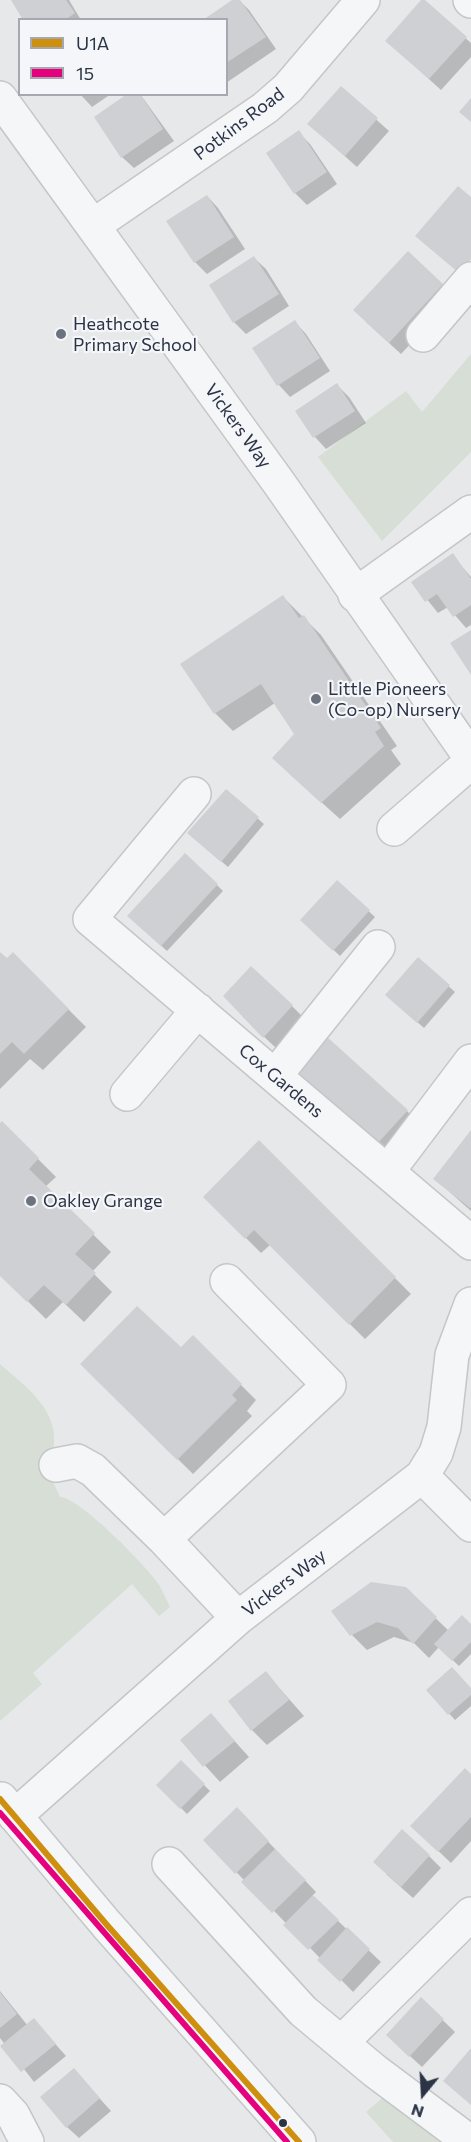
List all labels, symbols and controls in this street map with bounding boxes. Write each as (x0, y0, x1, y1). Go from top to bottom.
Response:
legend (18, 18, 228, 96)
text: U1A (76, 32, 109, 54)
text: 15 (76, 62, 94, 84)
street label: Potkins Road (190, 83, 288, 165)
place label: Heathcote Primary School (73, 313, 197, 356)
marker: Heathcote Primary School (54, 327, 68, 341)
street label: Vickers Way (200, 380, 276, 472)
place label: Little Pioneers (Co-op) Nursery (328, 678, 461, 720)
marker: Little Pioneers (Co-op) Nursery (309, 692, 323, 706)
street label: Cox Gardens (234, 1039, 328, 1123)
place label: Oakley Grange (43, 1190, 162, 1212)
marker: Oakley Grange (24, 1194, 38, 1208)
street label: Vickers Way (238, 1545, 330, 1621)
north arrow (393, 2064, 453, 2124)
text: N (409, 2101, 426, 2122)
unlabelled marker (277, 2117, 289, 2129)

